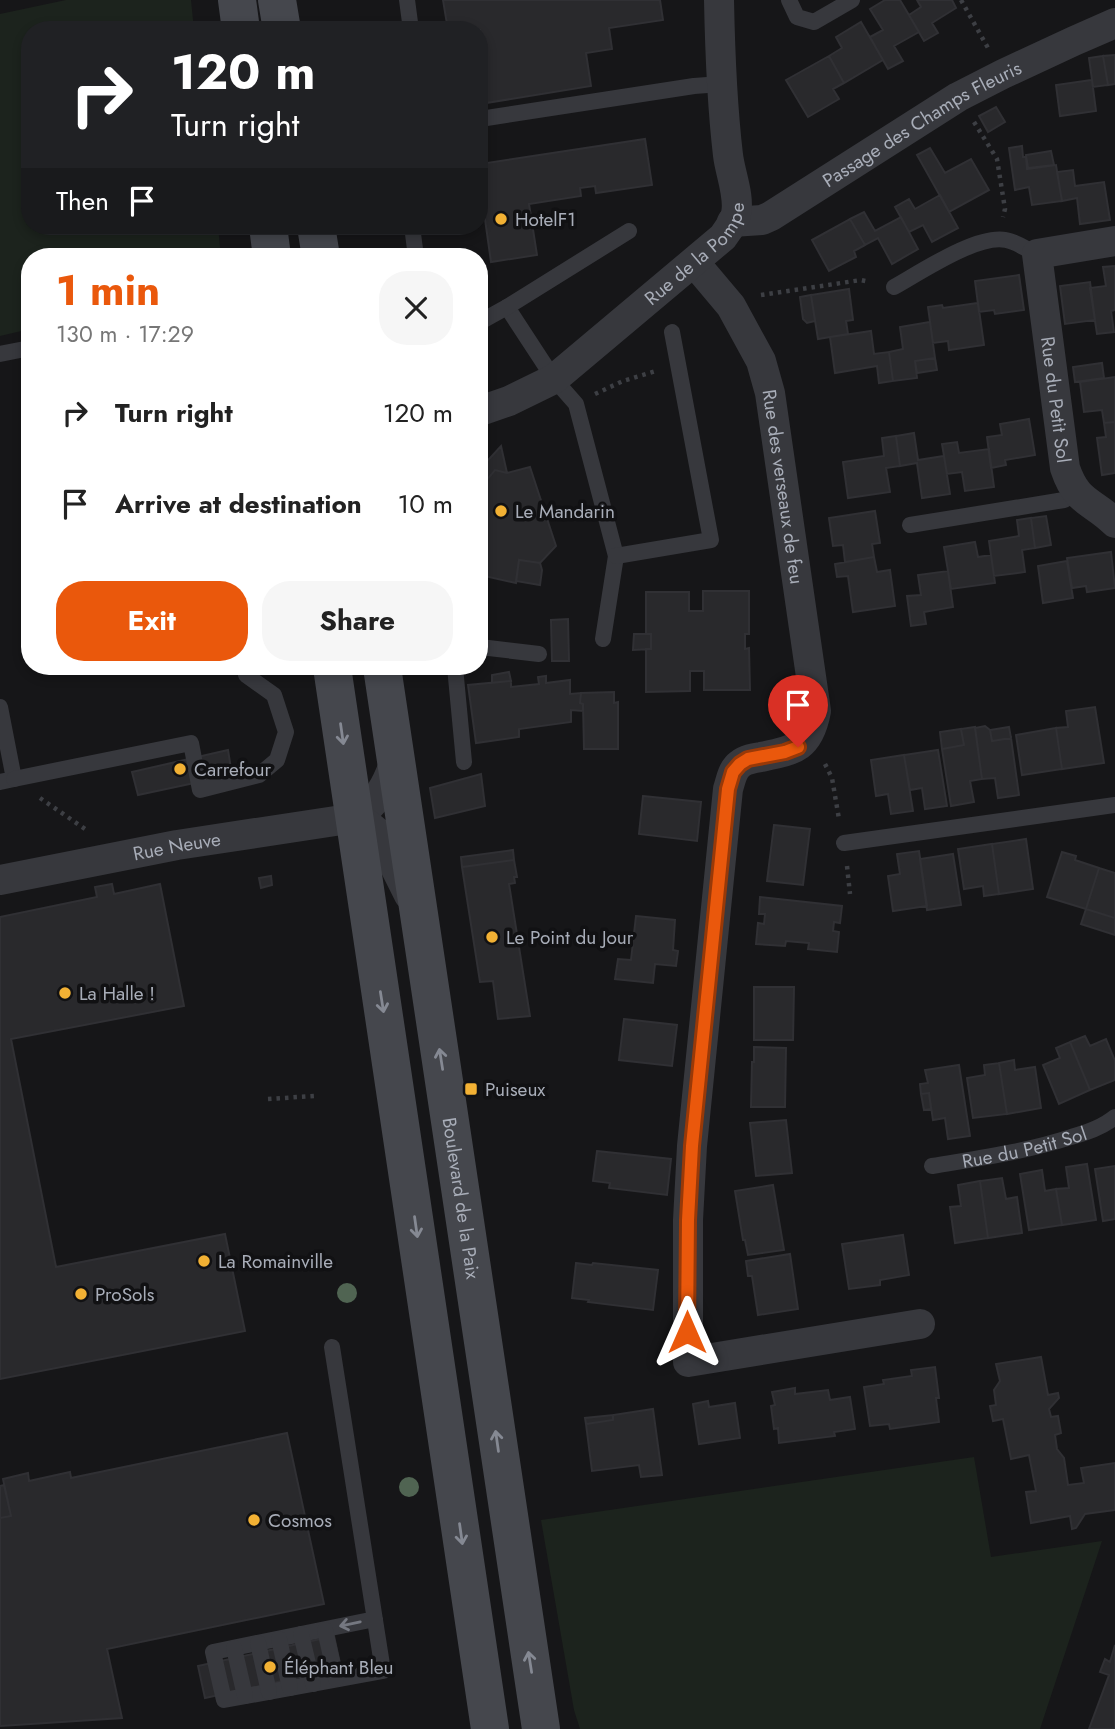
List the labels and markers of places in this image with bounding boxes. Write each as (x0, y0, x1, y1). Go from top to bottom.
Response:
place label: HotelF1 (515, 206, 576, 233)
marker: HotelF1 (493, 211, 509, 227)
place label: Le Mandarin (515, 498, 615, 525)
marker: Le Mandarin (493, 503, 509, 519)
pin (768, 675, 828, 747)
place label: Carrefour (194, 756, 271, 783)
marker: Carrefour (172, 761, 188, 777)
place label: Le Point du Jour (506, 924, 634, 951)
marker: Le Point du Jour (484, 929, 500, 945)
place label: La Halle ! (79, 980, 155, 1007)
marker: La Halle ! (57, 985, 73, 1001)
place label: Puiseux (485, 1076, 545, 1103)
marker: Puiseux (463, 1081, 479, 1097)
place label: La Romainville (218, 1248, 333, 1275)
marker: La Romainville (196, 1253, 212, 1269)
place label: ProSols (95, 1281, 155, 1308)
marker: ProSols (73, 1286, 89, 1302)
place label: Cosmos (268, 1507, 332, 1534)
marker: Cosmos (246, 1512, 262, 1528)
place label: Éléphant Bleu (284, 1654, 394, 1681)
marker: Éléphant Bleu (262, 1659, 278, 1675)

